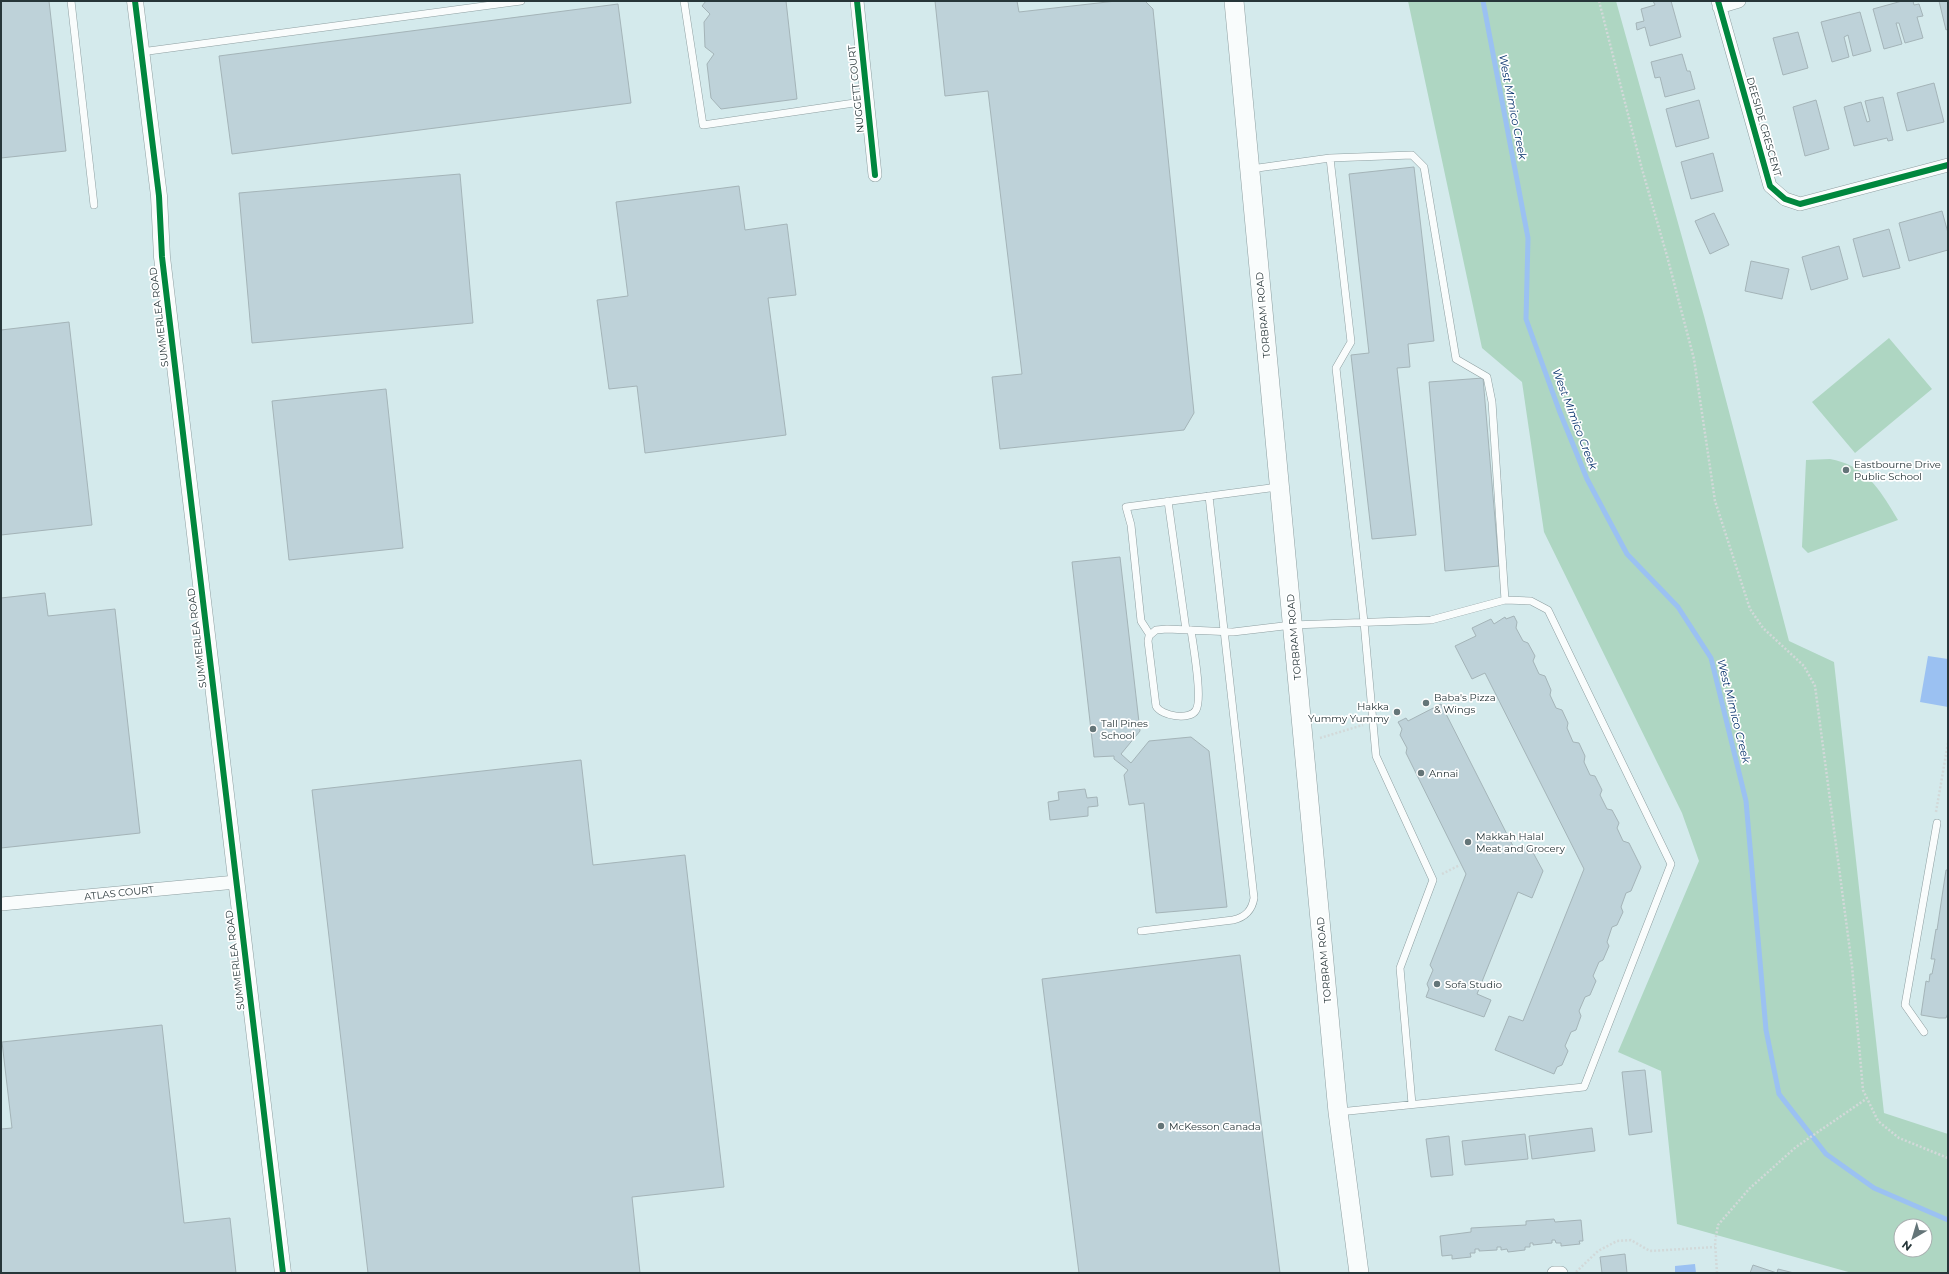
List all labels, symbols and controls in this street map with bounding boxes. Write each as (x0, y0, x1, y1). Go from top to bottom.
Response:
street label: NUGGETT COURT (845, 44, 867, 134)
water label: West Mimico Creek (1496, 53, 1530, 161)
street label: DEESIDE CRESCENT (1744, 76, 1785, 179)
street label: SUMMERLEA ROAD (146, 266, 172, 368)
street label: TORBRAM ROAD (1253, 271, 1273, 359)
water label: West Mimico Creek (1549, 367, 1601, 472)
place label: Eastbourne Drive Public School (1854, 458, 1941, 483)
marker: Eastbourne Drive Public School (1841, 465, 1851, 475)
street label: SUMMERLEA ROAD (184, 587, 210, 689)
street label: TORBRAM ROAD (1284, 593, 1304, 681)
water label: West Mimico Creek (1714, 658, 1754, 765)
place label: Baba's Pizza & Wings (1434, 691, 1496, 716)
marker: Baba's Pizza & Wings (1421, 698, 1431, 708)
place label: Hakka Yummy Yummy (1308, 700, 1390, 725)
marker: Hakka Yummy Yummy (1392, 707, 1402, 717)
place label: Tall Pines School (1101, 717, 1148, 742)
marker: Tall Pines School (1088, 724, 1098, 734)
place label: Annai (1429, 767, 1458, 780)
marker: Annai (1416, 768, 1426, 778)
place label: Makkah Halal Meat and Grocery (1476, 830, 1565, 855)
marker: Makkah Halal Meat and Grocery (1463, 837, 1473, 847)
street label: ATLAS COURT (83, 883, 155, 903)
street label: SUMMERLEA ROAD (222, 909, 248, 1011)
street label: TORBRAM ROAD (1314, 916, 1334, 1004)
place label: Sofa Studio (1445, 978, 1502, 991)
marker: Sofa Studio (1432, 979, 1442, 989)
place label: McKesson Canada (1169, 1120, 1261, 1133)
marker: McKesson Canada (1156, 1121, 1166, 1131)
north arrow (1893, 1218, 1933, 1258)
text: N (1899, 1238, 1915, 1254)

